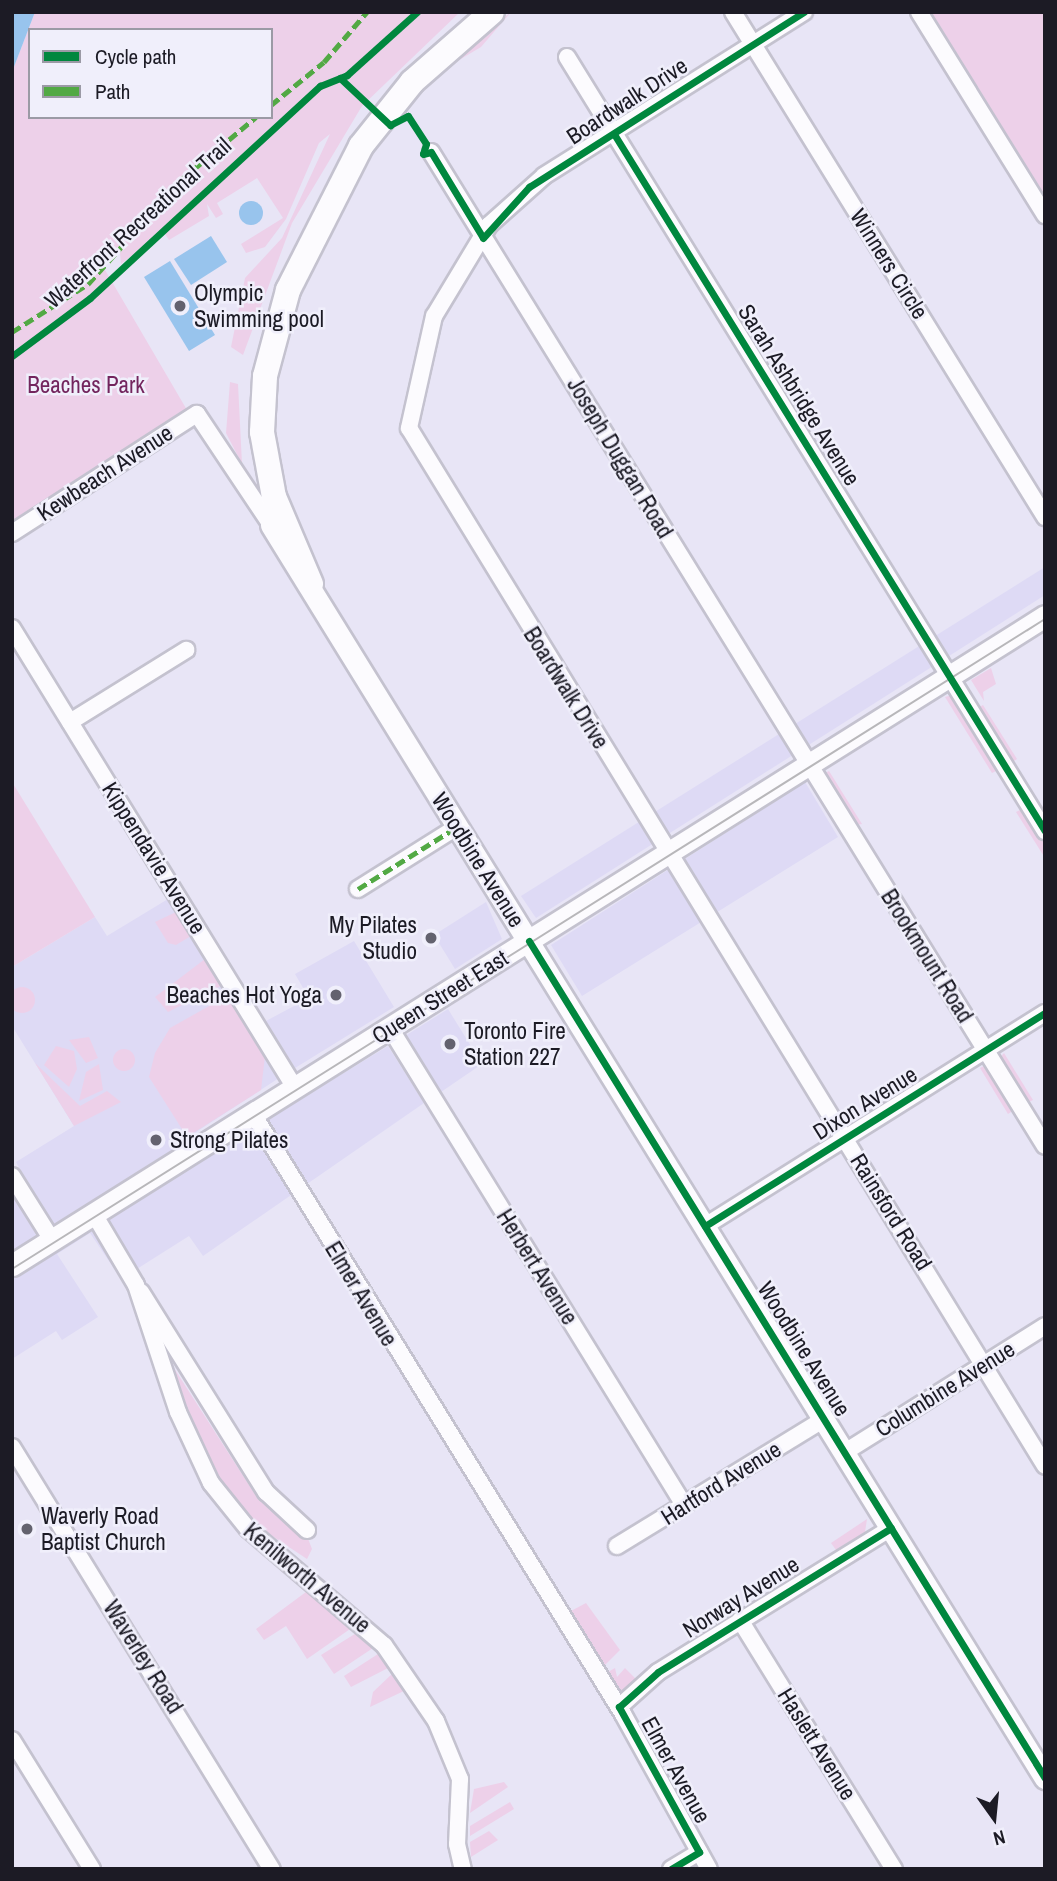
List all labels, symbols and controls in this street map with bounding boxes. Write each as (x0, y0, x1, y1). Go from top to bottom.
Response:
legend (28, 28, 273, 119)
text: Cycle path (95, 42, 176, 71)
street label: Boardwalk Drive (561, 52, 693, 150)
text: Path (95, 77, 130, 106)
street label: Waterfront Recreational Trail (39, 132, 237, 314)
street label: Winners Circle (844, 204, 934, 324)
place label: Olympic Swimming pool (194, 279, 324, 333)
marker: Olympic Swimming pool (172, 298, 188, 314)
street label: Sarah Ashbridge Avenue (732, 298, 866, 492)
park label: Beaches Park (27, 371, 145, 399)
street label: Joseph Duggan Road (561, 373, 679, 543)
street label: Kewbeach Avenue (32, 419, 178, 527)
street label: Boardwalk Drive (518, 622, 614, 754)
street label: Kippendavie Avenue (96, 777, 212, 939)
street label: Woodbine Avenue (425, 787, 531, 933)
street label: Brookmount Road (875, 884, 979, 1028)
place label: My Pilates Studio (329, 911, 417, 965)
marker: My Pilates Studio (423, 930, 439, 946)
street label: Queen Street East (367, 944, 513, 1050)
place label: Beaches Hot Yoga (166, 981, 322, 1009)
marker: Beaches Hot Yoga (328, 987, 344, 1003)
place label: Toronto Fire Station 227 (464, 1017, 566, 1071)
marker: Toronto Fire Station 227 (442, 1036, 458, 1052)
street label: Dixon Avenue (808, 1060, 922, 1146)
place label: Strong Pilates (170, 1126, 288, 1154)
marker: Strong Pilates (148, 1132, 164, 1148)
street label: Rainsford Road (844, 1149, 938, 1275)
street label: Herbert Avenue (490, 1204, 584, 1330)
street label: Elmer Avenue (319, 1236, 403, 1352)
street label: Woodbine Avenue (751, 1276, 857, 1422)
street label: Columbine Avenue (870, 1335, 1020, 1443)
street label: Hartford Avenue (656, 1435, 786, 1531)
place label: Waverly Road Baptist Church (41, 1502, 166, 1556)
street label: Kenilworth Avenue (238, 1517, 376, 1639)
marker: Waverly Road Baptist Church (19, 1521, 35, 1537)
street label: Norway Avenue (677, 1550, 805, 1644)
street label: Waverley Road (97, 1595, 189, 1719)
street label: Haslett Avenue (771, 1683, 863, 1805)
street label: Elmer Avenue (635, 1712, 717, 1828)
north arrow (959, 1783, 1029, 1853)
text: N (991, 1824, 1008, 1852)

